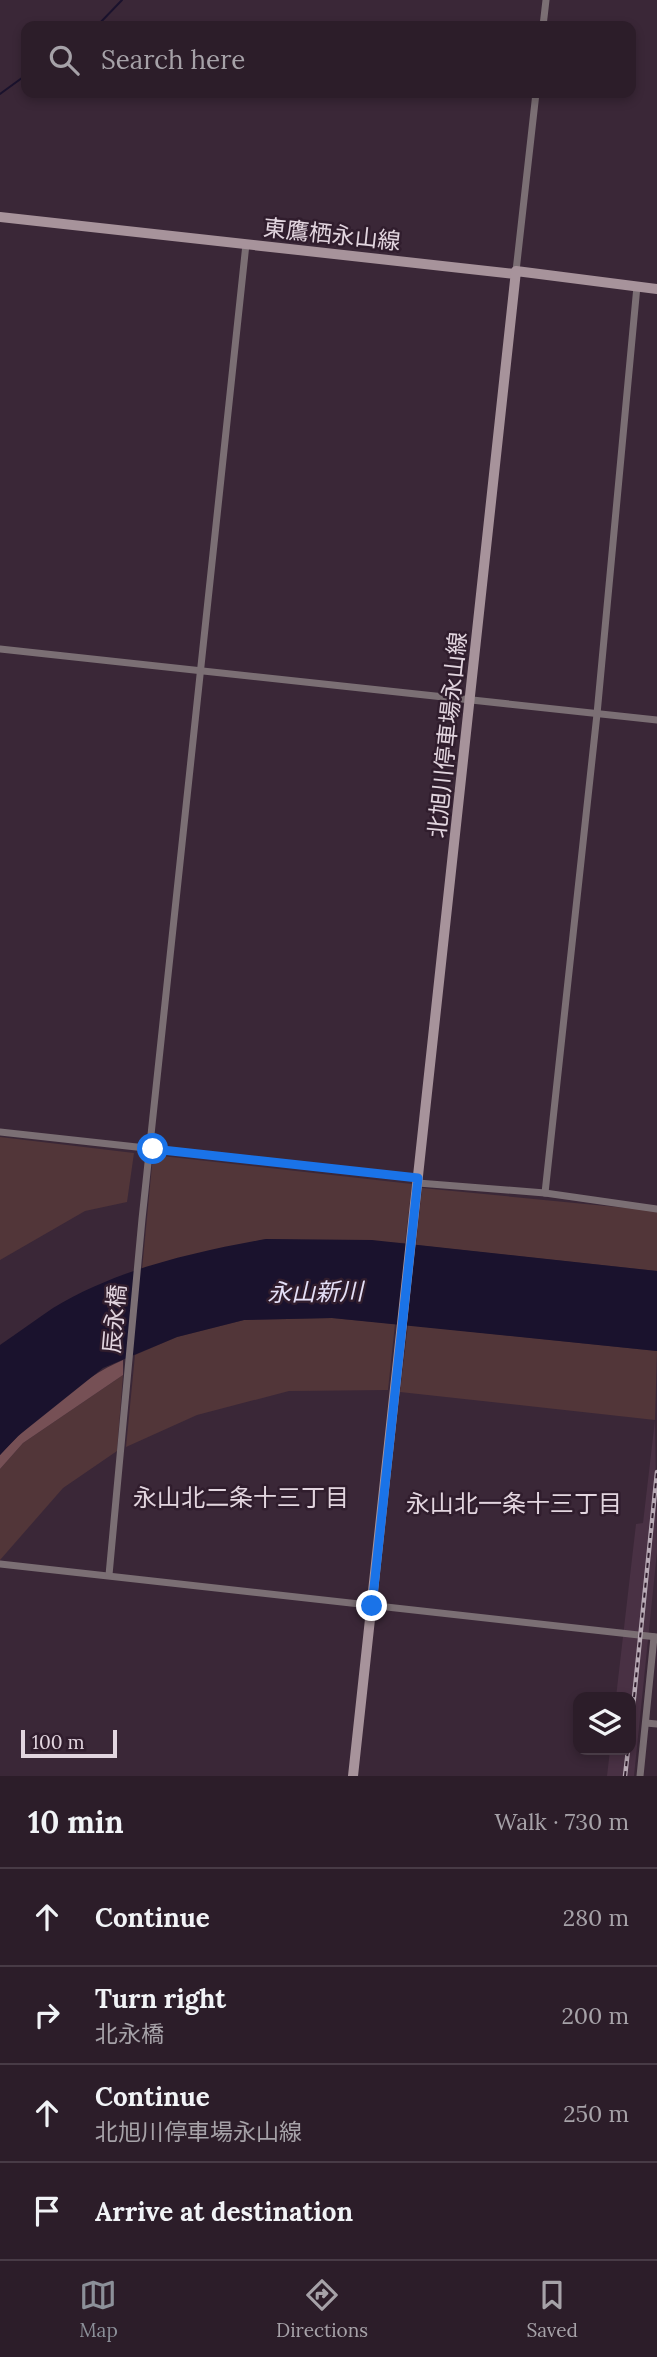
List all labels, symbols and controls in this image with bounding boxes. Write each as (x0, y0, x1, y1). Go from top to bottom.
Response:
search box (21, 21, 636, 98)
icon: search (45, 41, 83, 79)
text: Search here (101, 43, 245, 76)
street label: 東鷹栖永山線 (262, 212, 402, 256)
street label: 北旭川停車場永山線 (422, 631, 472, 839)
route start (137, 1133, 168, 1164)
water label: 永山新川 (267, 1276, 366, 1308)
street label: 辰永橋 (97, 1283, 131, 1355)
district label: 永山北二条十三丁目 (133, 1482, 349, 1513)
district label: 永山北一条十三丁目 (406, 1488, 622, 1519)
route end (356, 1590, 387, 1621)
map controls (573, 1692, 636, 1755)
button: layers (573, 1692, 636, 1755)
scale bar (21, 1727, 117, 1759)
text: 100 m (32, 1730, 85, 1754)
text: 10 min (28, 1803, 124, 1841)
text: Walk · 730 m (494, 1807, 629, 1836)
icon: ahead (28, 1898, 66, 1936)
text: Continue (95, 1901, 210, 1934)
text: 280 m (563, 1903, 629, 1932)
text: Turn right (95, 1982, 226, 2015)
icon: right (28, 1996, 66, 2034)
text: 200 m (561, 2001, 629, 2030)
text: 北永橋 (95, 2019, 164, 2048)
text: Continue (95, 2080, 210, 2113)
icon: ahead (28, 2094, 66, 2132)
text: 250 m (563, 2099, 629, 2128)
text: 北旭川停車場永山線 (95, 2117, 302, 2146)
icon: arrive (28, 2192, 66, 2230)
text: Arrive at destination (95, 2195, 353, 2228)
tab: Map (79, 2276, 118, 2342)
tab: Directions (276, 2276, 368, 2342)
tab: Saved (526, 2276, 578, 2342)

